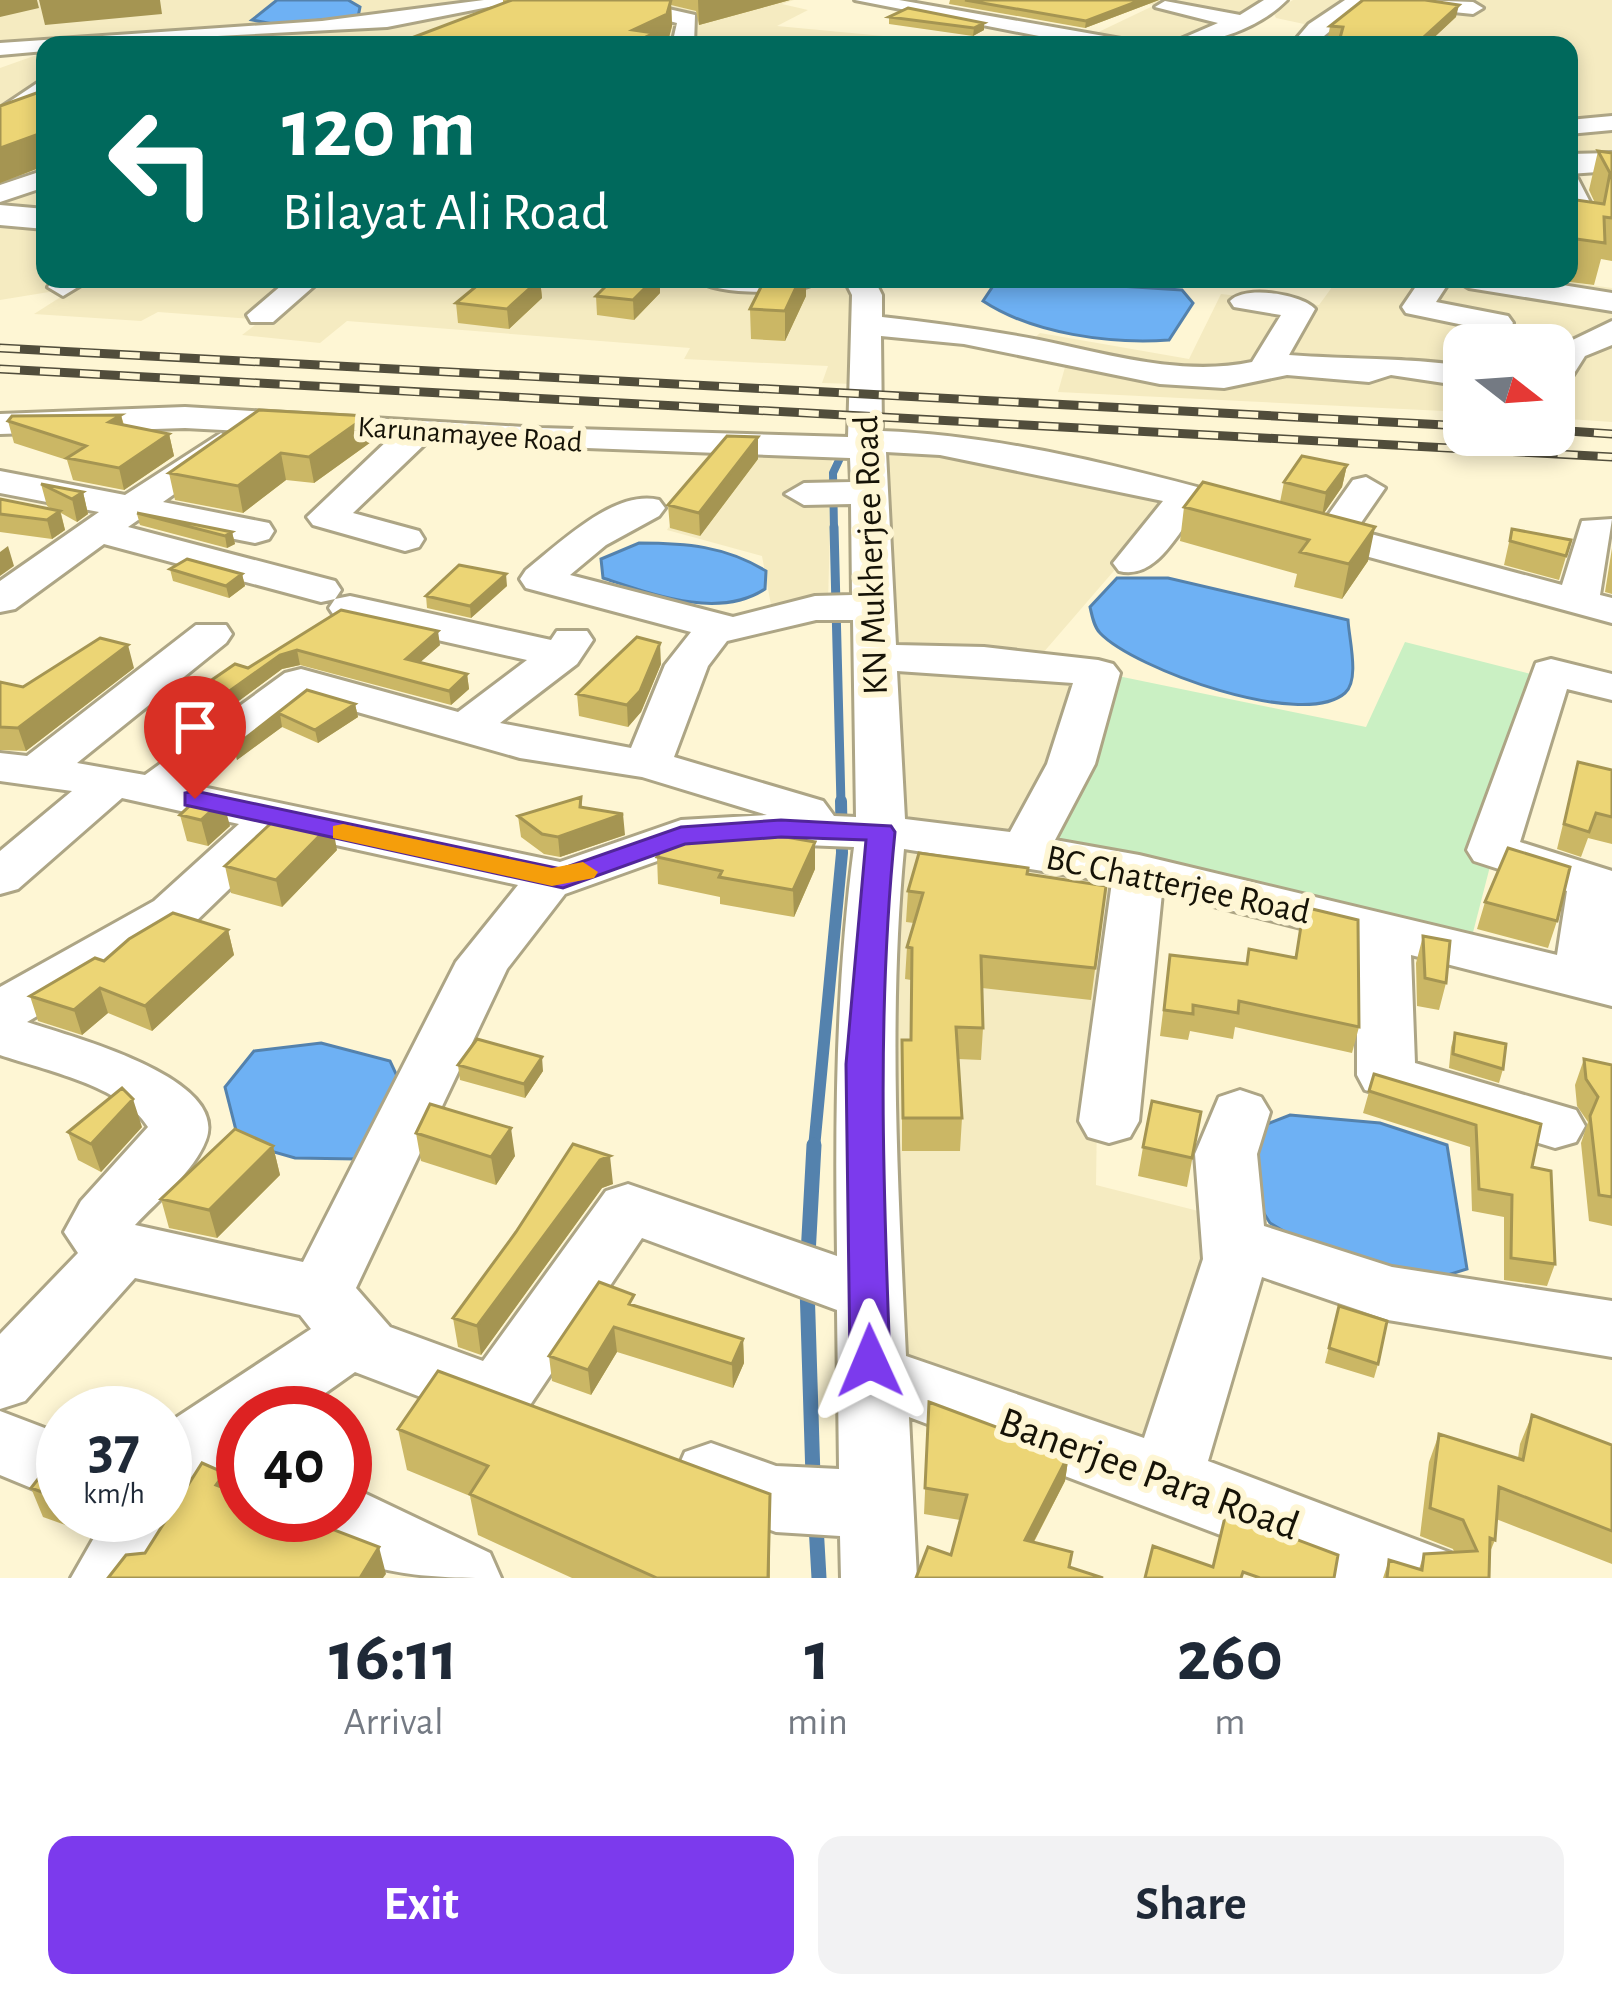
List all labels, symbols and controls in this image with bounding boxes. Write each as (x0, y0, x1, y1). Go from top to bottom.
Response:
icon: left (84, 84, 240, 240)
text: 120 m (282, 88, 476, 172)
text: Bilayat Ali Road (282, 186, 609, 240)
north arrow (1443, 324, 1575, 456)
map controls (1443, 324, 1575, 456)
street label: Karunamayee Road (356, 412, 584, 458)
street label: KN Mukherjee Road (848, 415, 894, 695)
pin (144, 676, 246, 799)
icon: arrive (162, 694, 228, 760)
street label: BC Chatterjee Road (1043, 839, 1313, 931)
position arrow (807, 1298, 933, 1424)
speed limit sign: 40 (216, 1386, 372, 1542)
street label: Banerjee Para Road (993, 1400, 1305, 1548)
text: 37 (88, 1419, 140, 1479)
text: km/h (83, 1479, 145, 1509)
text: 16:11 (329, 1621, 458, 1693)
text: 1 (804, 1621, 830, 1693)
text: 260 (1177, 1621, 1283, 1693)
text: Arrival (343, 1703, 444, 1742)
text: min (787, 1703, 848, 1742)
text: m (1214, 1703, 1246, 1742)
button: Exit (48, 1836, 794, 1974)
button: Share (818, 1836, 1564, 1974)

